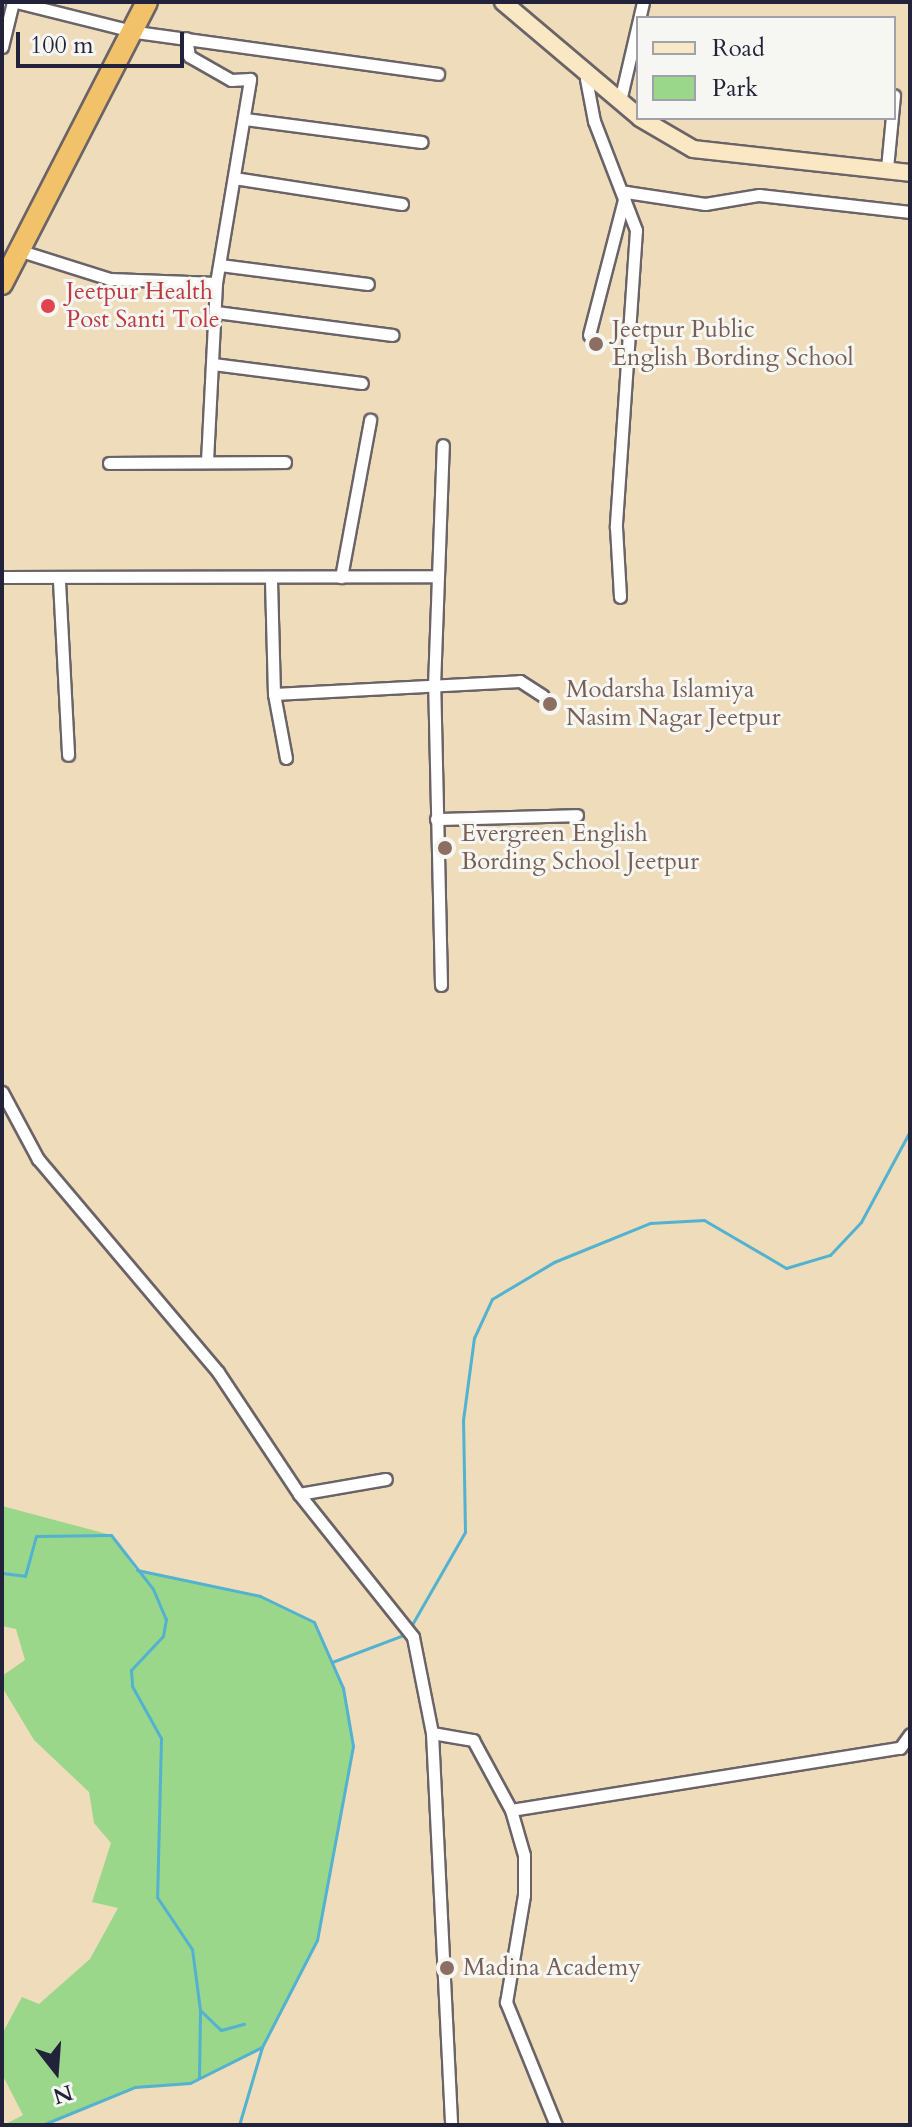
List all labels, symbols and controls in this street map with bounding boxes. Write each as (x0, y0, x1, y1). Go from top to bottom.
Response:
scale bar (20, 16, 188, 66)
legend (636, 16, 896, 120)
text: 100 m (30, 29, 94, 62)
text: Road (712, 32, 765, 65)
text: Park (712, 72, 758, 105)
place label: Jeetpur Health Post Santi Tole (66, 278, 220, 334)
marker: Jeetpur Health Post Santi Tole (37, 295, 59, 317)
place label: Jeetpur Public English Bording School (612, 316, 854, 372)
marker: Jeetpur Public English Bording School (587, 335, 605, 353)
place label: Modarsha Islamiya Nasim Nagar Jeetpur (566, 676, 780, 732)
marker: Modarsha Islamiya Nasim Nagar Jeetpur (541, 695, 559, 713)
place label: Evergreen English Bording School Jeetpur (461, 820, 699, 876)
marker: Evergreen English Bording School Jeetpur (436, 839, 454, 857)
place label: Madina Academy (463, 1954, 641, 1982)
marker: Madina Academy (438, 1959, 456, 1977)
north arrow (16, 2031, 96, 2111)
text: N (50, 2077, 77, 2111)

